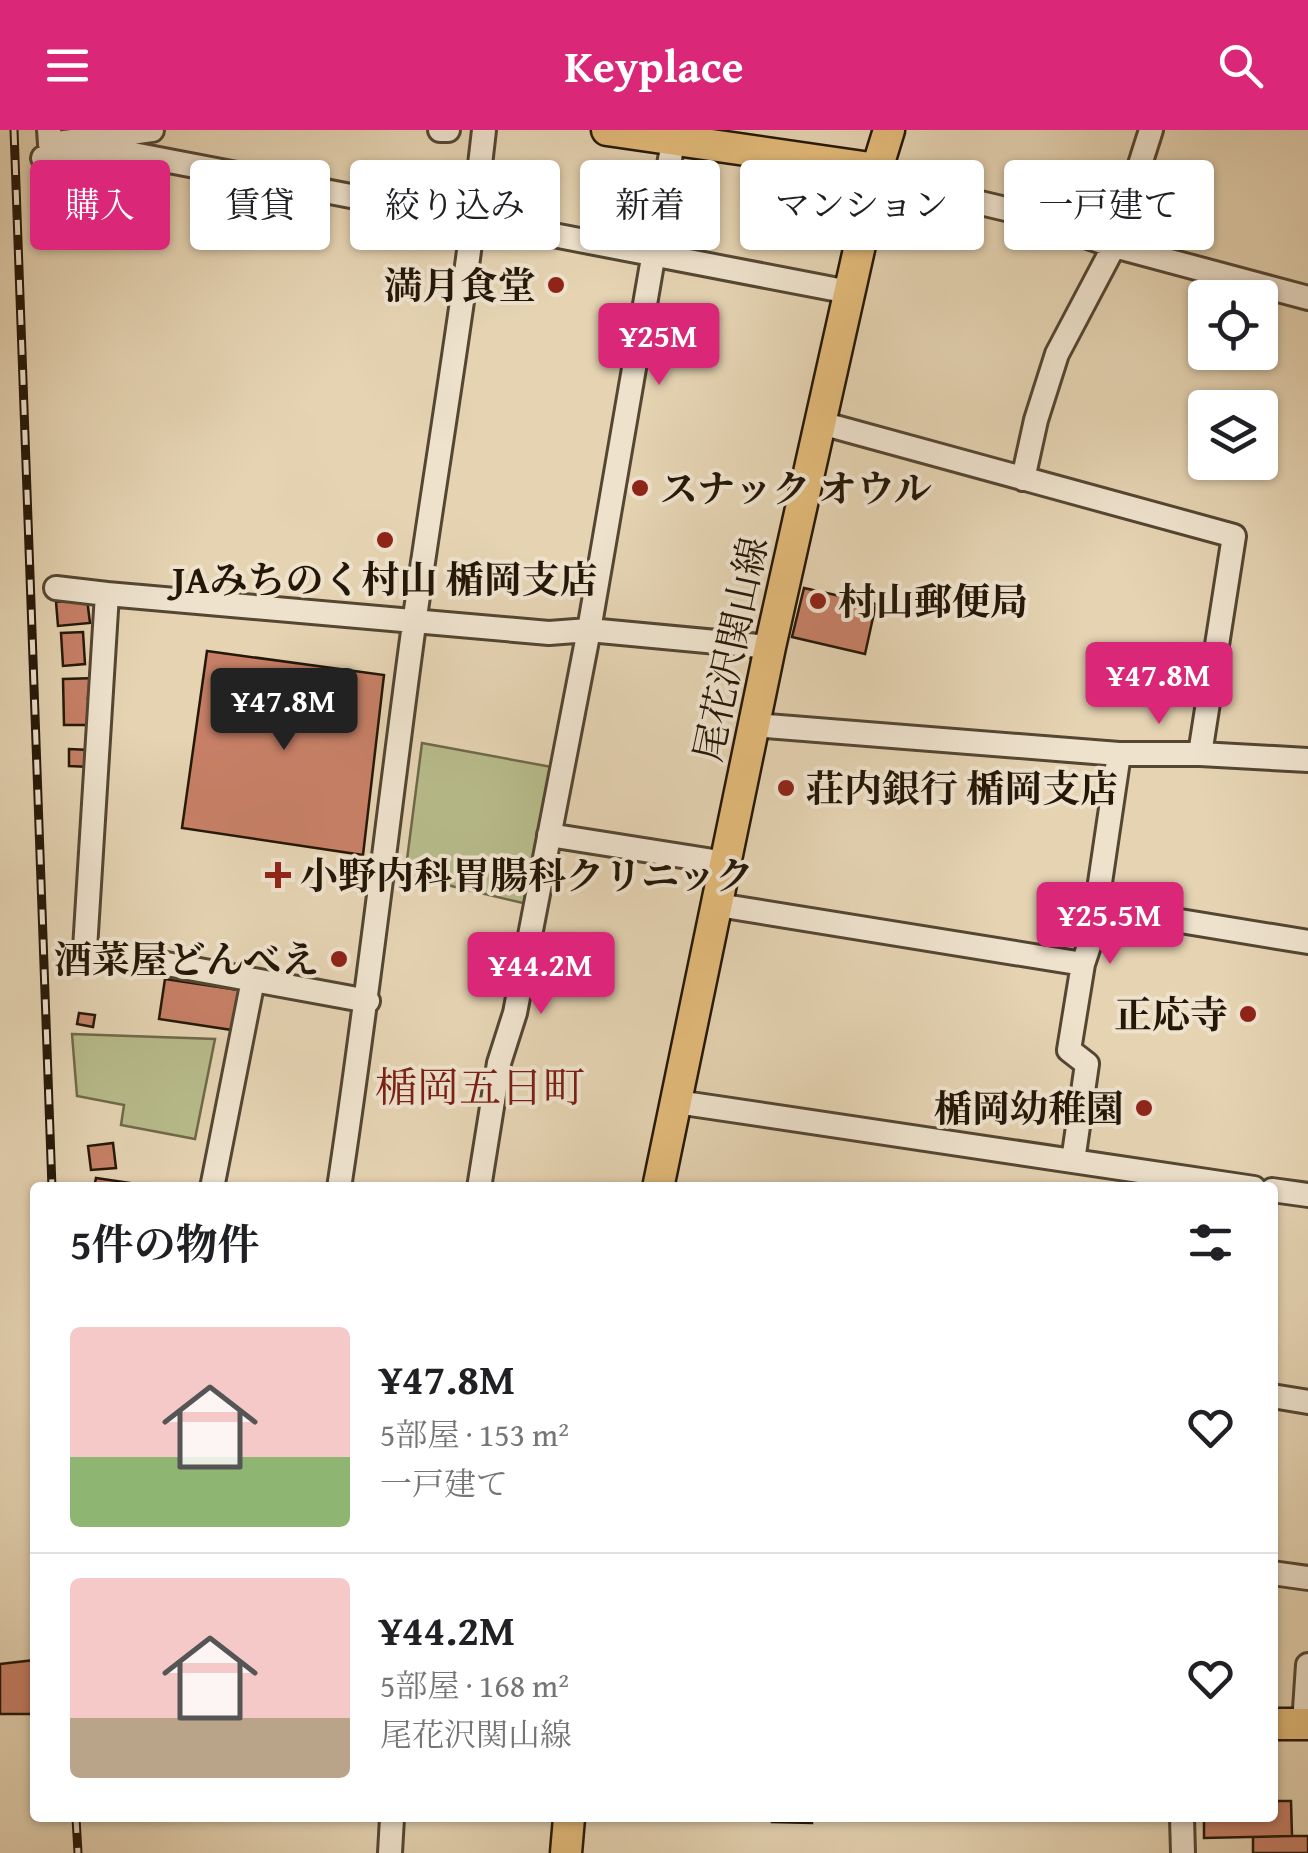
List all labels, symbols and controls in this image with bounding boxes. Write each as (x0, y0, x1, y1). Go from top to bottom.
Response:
text: Keyplace (564, 33, 744, 98)
icon: menu (40, 38, 95, 93)
icon: search (1213, 38, 1268, 93)
chip: 購入 (30, 160, 170, 250)
chip: 賃貸 (190, 160, 330, 250)
chip: 絞り込み (350, 160, 560, 250)
chip: 新着 (580, 160, 720, 250)
chip: マンション (740, 160, 984, 250)
chip: 一戸建て (1004, 160, 1214, 250)
place label: 満月食堂 (384, 257, 536, 313)
marker: 満月食堂 (545, 274, 567, 296)
map controls (1188, 280, 1278, 480)
button: locate (1188, 280, 1278, 370)
pin: ¥25M (600, 303, 718, 388)
text: ¥25M (620, 312, 698, 359)
button: layers (1188, 390, 1278, 480)
place label: スナック オウル (660, 460, 932, 516)
marker: スナック オウル (629, 477, 651, 499)
marker: JAみちのく村山 楯岡支店 (374, 529, 396, 551)
street label: 尾花沢関山線 (679, 532, 781, 766)
place label: JAみちのく村山 楯岡支店 (166, 551, 598, 607)
place label: 村山郵便局 (838, 573, 1028, 629)
marker: 村山郵便局 (807, 590, 829, 612)
pin: ¥47.8M (1078, 642, 1240, 727)
text: ¥47.8M (1108, 651, 1210, 698)
pin: ¥47.8M (203, 668, 365, 753)
text: ¥47.8M (233, 677, 335, 724)
place label: 荘内銀行 楯岡支店 (806, 760, 1118, 816)
marker: 荘内銀行 楯岡支店 (775, 777, 797, 799)
place label: 小野内科胃腸科クリニック (300, 847, 754, 903)
marker: 小野内科胃腸科クリニック (265, 862, 291, 888)
pin: ¥25.5M (1029, 882, 1191, 967)
text: ¥25.5M (1059, 891, 1161, 938)
place label: 酒菜屋どんべえ (54, 931, 319, 987)
pin: ¥44.2M (460, 932, 622, 1017)
text: ¥44.2M (490, 941, 592, 988)
marker: 酒菜屋どんべえ (328, 948, 350, 970)
place label: 正応寺 (1114, 986, 1228, 1042)
marker: 正応寺 (1237, 1003, 1259, 1025)
district label: 楯岡五日町 (375, 1056, 585, 1117)
place label: 楯岡幼稚園 (934, 1080, 1124, 1136)
marker: 楯岡幼稚園 (1133, 1097, 1155, 1119)
text: 5件の物件 (70, 1213, 260, 1274)
icon: filters (1183, 1215, 1238, 1270)
text: ¥47.8M (380, 1348, 515, 1409)
icon: home (150, 1367, 270, 1487)
icon: heart (1183, 1400, 1238, 1455)
text: 5部屋 · 153 m² (380, 1411, 569, 1458)
text: 一戸建て (380, 1460, 508, 1507)
text: ¥44.2M (380, 1599, 515, 1660)
icon: home (150, 1618, 270, 1738)
icon: heart (1183, 1651, 1238, 1706)
text: 5部屋 · 168 m² (380, 1662, 569, 1709)
text: 尾花沢関山線 (380, 1711, 572, 1758)

